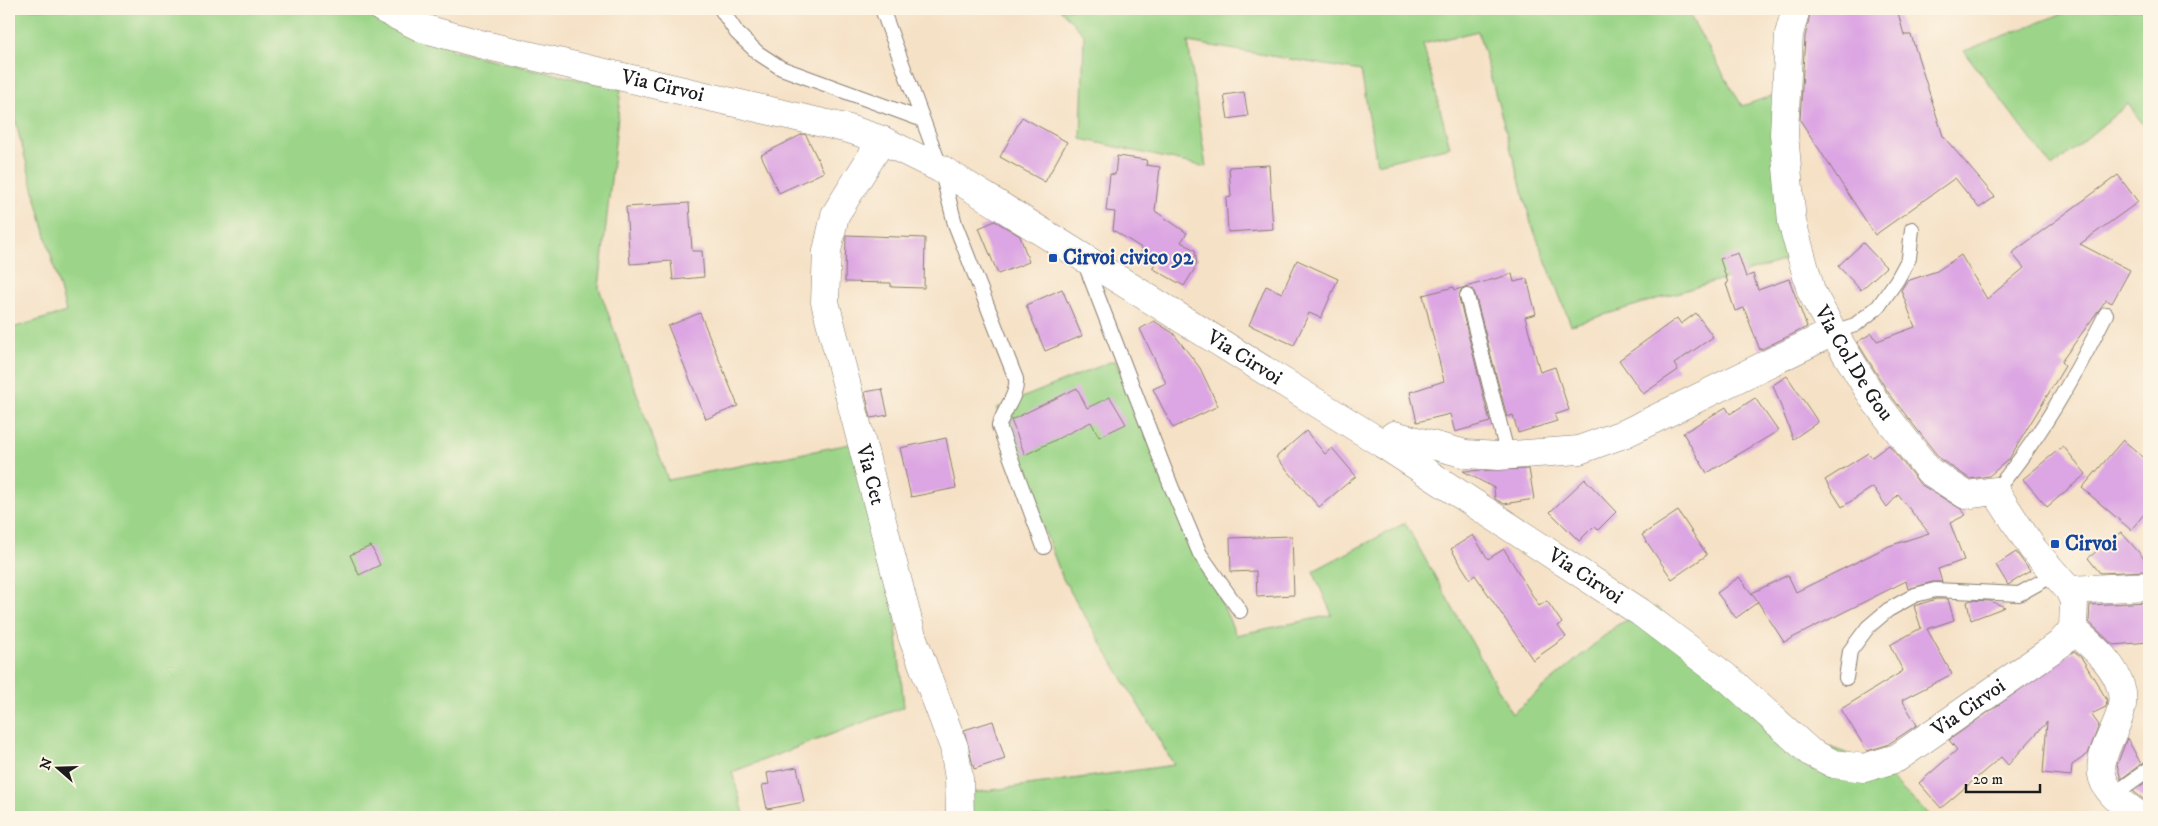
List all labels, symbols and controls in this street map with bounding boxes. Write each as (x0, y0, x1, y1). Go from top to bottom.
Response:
street label: Via Cirvoi (618, 64, 707, 108)
place label: Cirvoi civico 92 (1063, 245, 1194, 271)
marker: Cirvoi civico 92 (1047, 252, 1059, 264)
street label: Via Col De Gou (1808, 300, 1899, 426)
street label: Via Cirvoi (1201, 324, 1287, 391)
street label: Via Cet (849, 441, 890, 508)
place label: Cirvoi (2065, 531, 2118, 557)
marker: Cirvoi (2049, 538, 2061, 550)
street label: Via Cirvoi (1542, 542, 1628, 610)
street label: Via Cirvoi (1926, 673, 2011, 743)
north arrow (32, 744, 82, 794)
text: N (36, 755, 57, 772)
scale bar (1966, 761, 2039, 793)
text: 20 m (1973, 770, 2003, 789)

